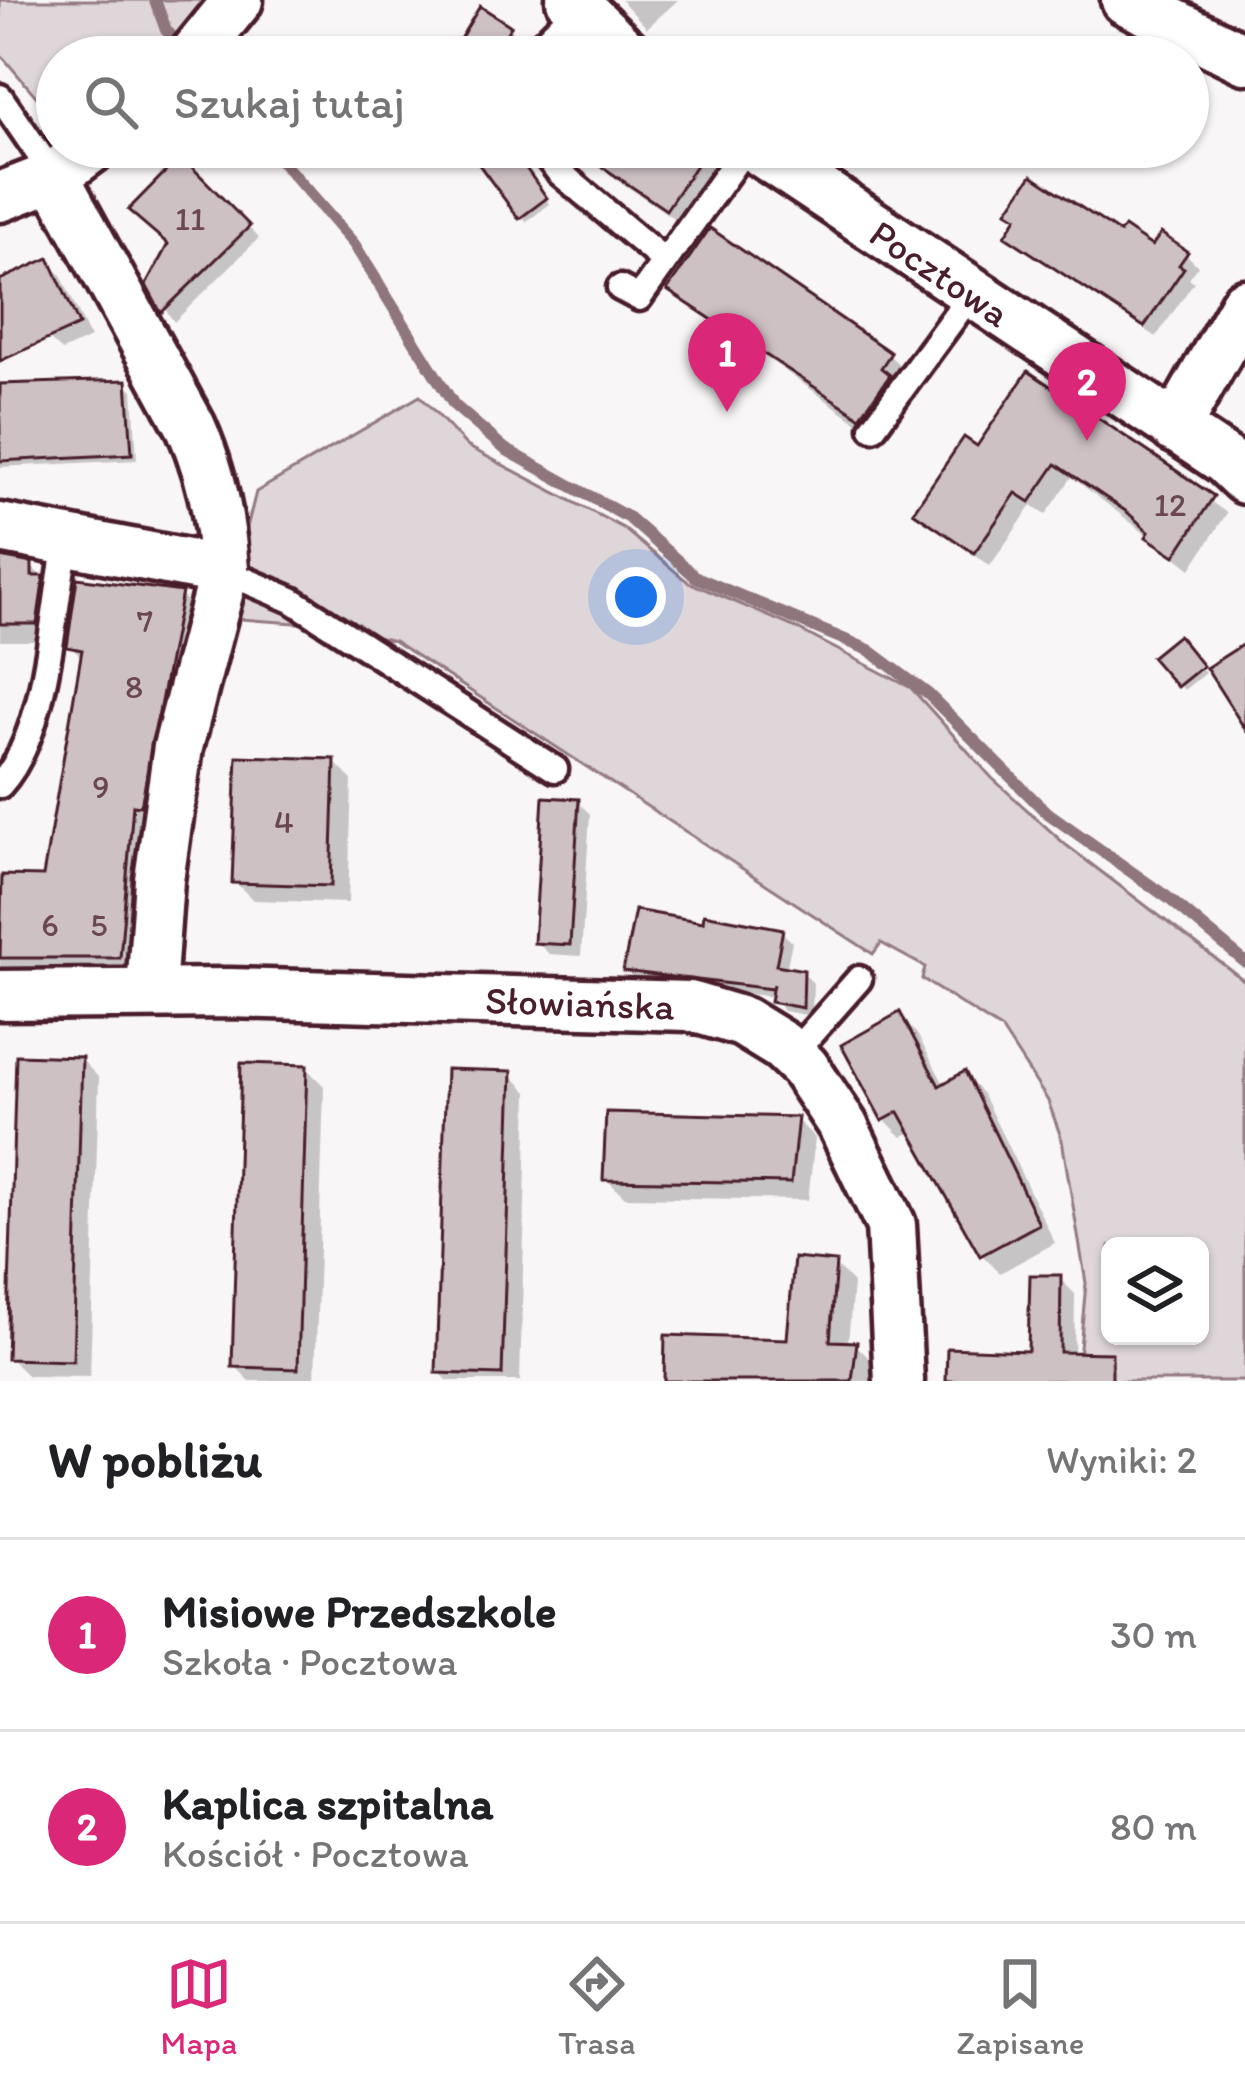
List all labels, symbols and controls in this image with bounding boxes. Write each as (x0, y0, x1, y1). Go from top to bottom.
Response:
search box (36, 36, 1209, 168)
icon: search (78, 69, 144, 135)
text: Szukaj tutaj (174, 75, 405, 129)
house number: 11 (175, 199, 205, 238)
street label: Pocztowa (861, 209, 1019, 337)
pin: 1 (688, 313, 766, 412)
pin: 2 (1048, 342, 1126, 441)
house number: 12 (1154, 485, 1186, 524)
your location (606, 567, 666, 627)
house number: 7 (137, 601, 153, 640)
house number: 8 (125, 667, 143, 706)
house number: 9 (92, 767, 110, 806)
house number: 4 (274, 802, 294, 841)
house number: 6 (41, 905, 59, 944)
house number: 5 (90, 905, 108, 944)
street label: Słowiańska (484, 976, 676, 1030)
map controls (1101, 1237, 1209, 1345)
button: layers (1101, 1237, 1209, 1345)
text: W pobliżu (48, 1429, 262, 1490)
text: Wyniki: 2 (1046, 1436, 1197, 1483)
text: Misiowe Przedszkole (162, 1584, 557, 1638)
text: 1 (78, 1611, 96, 1658)
text: 30 m (1110, 1611, 1197, 1658)
text: Szkoła · Pocztowa (162, 1638, 458, 1685)
text: Kaplica szpitalna (162, 1776, 493, 1830)
text: 2 (77, 1803, 97, 1850)
text: 80 m (1110, 1803, 1197, 1850)
text: Kościół · Pocztowa (162, 1830, 469, 1877)
tab: Mapa (160, 1951, 237, 2062)
tab: Trasa (558, 1951, 636, 2062)
tab: Zapisane (956, 1951, 1085, 2062)

